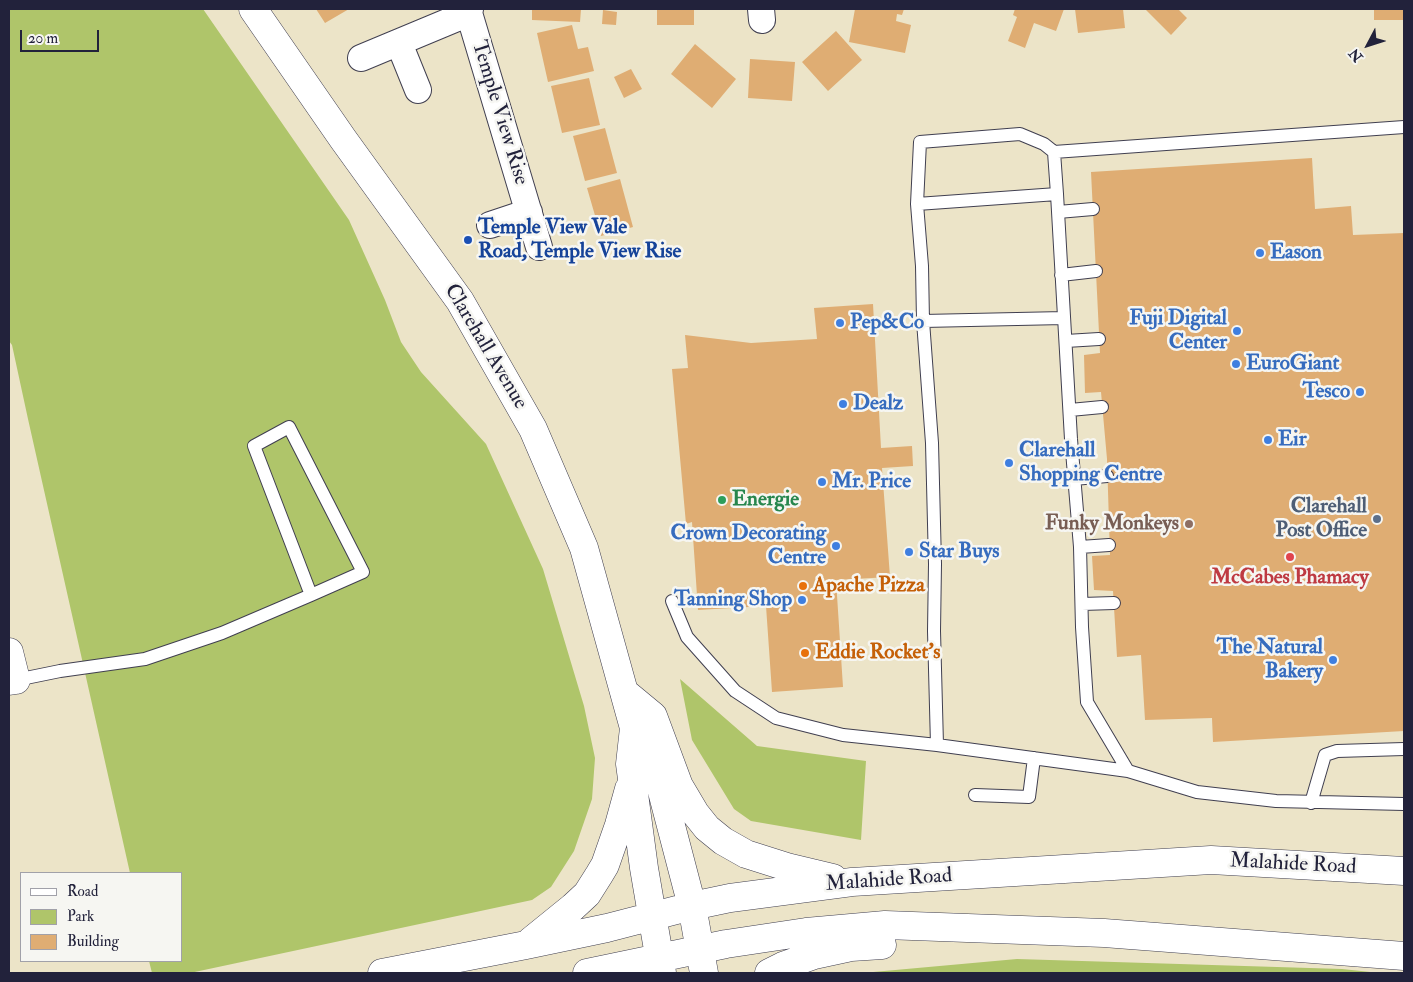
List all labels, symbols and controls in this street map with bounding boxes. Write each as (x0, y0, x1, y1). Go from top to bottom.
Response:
scale bar (22, 20, 101, 52)
north arrow (1343, 20, 1393, 70)
text: 20 m (28, 29, 58, 48)
street label: Temple View Rise (465, 38, 533, 188)
text: N (1346, 45, 1367, 65)
place label: Temple View Vale Road, Temple View Rise (478, 215, 681, 265)
marker: Temple View Vale Road, Temple View Rise (462, 234, 474, 246)
place label: Eason (1270, 240, 1322, 266)
marker: Eason (1254, 247, 1266, 259)
street label: Clarehall Avenue (438, 280, 532, 414)
place label: Fuji Digital Center (1129, 306, 1227, 356)
place label: Pep&Co (850, 310, 924, 336)
marker: Pep&Co (834, 317, 846, 329)
marker: Fuji Digital Center (1231, 325, 1243, 337)
place label: EuroGiant (1246, 351, 1339, 377)
marker: EuroGiant (1230, 358, 1242, 370)
place label: Tesco (1303, 379, 1350, 405)
marker: Tesco (1354, 386, 1366, 398)
place label: Dealz (853, 391, 903, 417)
marker: Dealz (837, 398, 849, 410)
place label: Eir (1278, 427, 1307, 453)
marker: Eir (1262, 434, 1274, 446)
place label: Clarehall Shopping Centre (1019, 438, 1162, 488)
marker: Clarehall Shopping Centre (1003, 457, 1015, 469)
place label: Mr. Price (832, 469, 911, 495)
marker: Mr. Price (816, 476, 828, 488)
place label: Energie (732, 487, 799, 513)
marker: Energie (716, 494, 728, 506)
place label: Clarehall Post Office (1276, 494, 1367, 544)
place label: Funky Monkeys (1045, 511, 1179, 537)
marker: Clarehall Post Office (1371, 513, 1383, 525)
marker: Funky Monkeys (1183, 518, 1195, 530)
place label: Crown Decorating Centre (670, 521, 826, 571)
place label: Star Buys (919, 539, 999, 565)
marker: Crown Decorating Centre (830, 540, 842, 552)
marker: Star Buys (903, 546, 915, 558)
marker: McCabes Phamacy (1284, 551, 1296, 563)
place label: McCabes Phamacy (1211, 565, 1369, 591)
place label: Apache Pizza (813, 573, 925, 599)
marker: Apache Pizza (797, 580, 809, 592)
place label: Tanning Shop (674, 587, 792, 613)
marker: Tanning Shop (796, 594, 808, 606)
place label: The Natural Bakery (1217, 635, 1323, 685)
place label: Eddie Rocket's (815, 640, 940, 666)
marker: Eddie Rocket's (799, 647, 811, 659)
marker: The Natural Bakery (1327, 654, 1339, 666)
street label: Malahide Road (1229, 849, 1357, 881)
street label: Malahide Road (825, 864, 953, 898)
legend (20, 872, 182, 962)
text: Road (67, 882, 98, 901)
text: Park (67, 907, 94, 926)
text: Building (67, 932, 119, 951)

